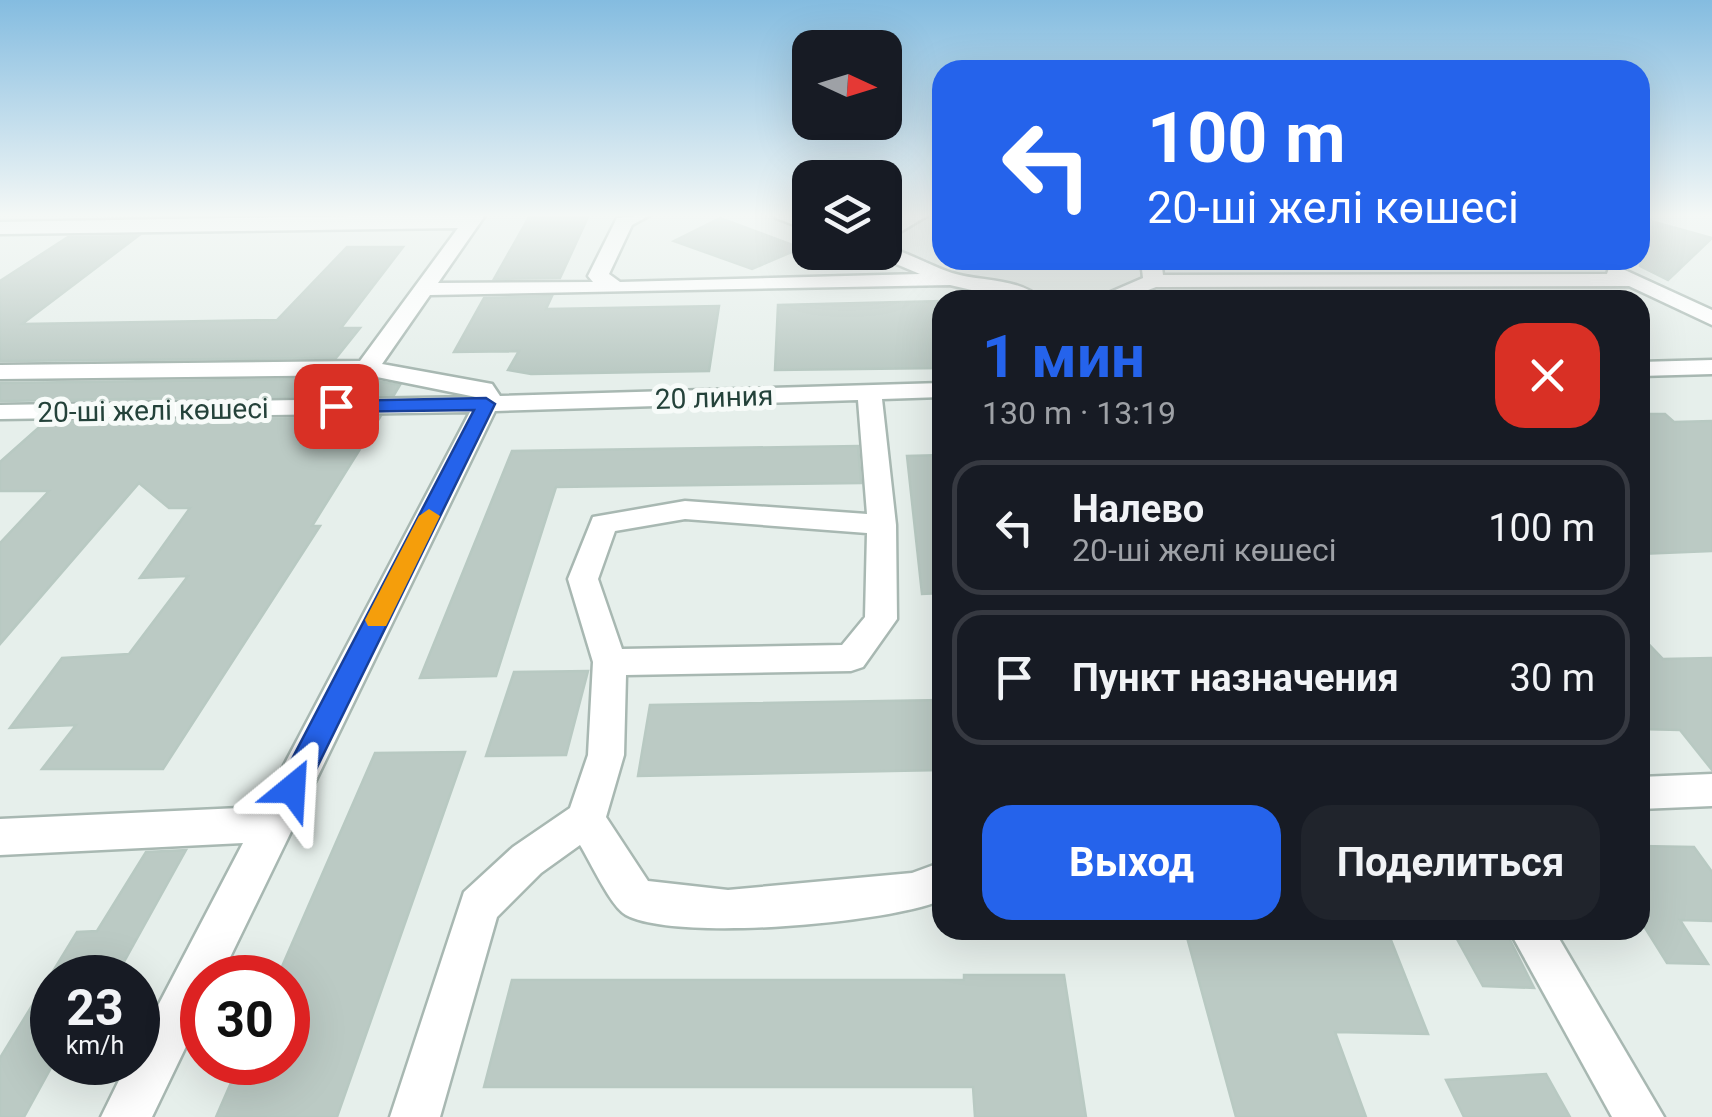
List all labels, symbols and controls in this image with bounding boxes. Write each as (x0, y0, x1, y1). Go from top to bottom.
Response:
north arrow (792, 30, 902, 140)
map controls (792, 30, 902, 270)
text: 100 m (1147, 97, 1346, 179)
icon: left (982, 100, 1112, 230)
button: layers (792, 160, 902, 270)
text: 20-ші желі көшесі (1147, 181, 1519, 234)
text: 1 мин (982, 321, 1145, 392)
button: close (1495, 323, 1600, 428)
pin (294, 364, 379, 449)
icon: arrive (309, 379, 364, 434)
street label: 20 линия (654, 379, 774, 416)
street label: 20-ші желі көшесі (37, 392, 269, 429)
text: 130 m · 13:19 (982, 394, 1176, 432)
text: Налево (1072, 487, 1204, 531)
icon: left (987, 500, 1042, 555)
text: 100 m (1488, 506, 1595, 550)
text: 20-ші желі көшесі (1072, 531, 1336, 569)
icon: arrive (987, 650, 1042, 705)
text: Пункт назначения (1072, 656, 1399, 700)
text: 30 m (1510, 656, 1595, 700)
position arrow (240, 737, 344, 841)
button: Выход (982, 805, 1281, 920)
button: Поделиться (1301, 805, 1600, 920)
speed limit sign: 30 (180, 955, 310, 1085)
text: 23 (66, 979, 124, 1037)
text: km/h (66, 1031, 124, 1060)

